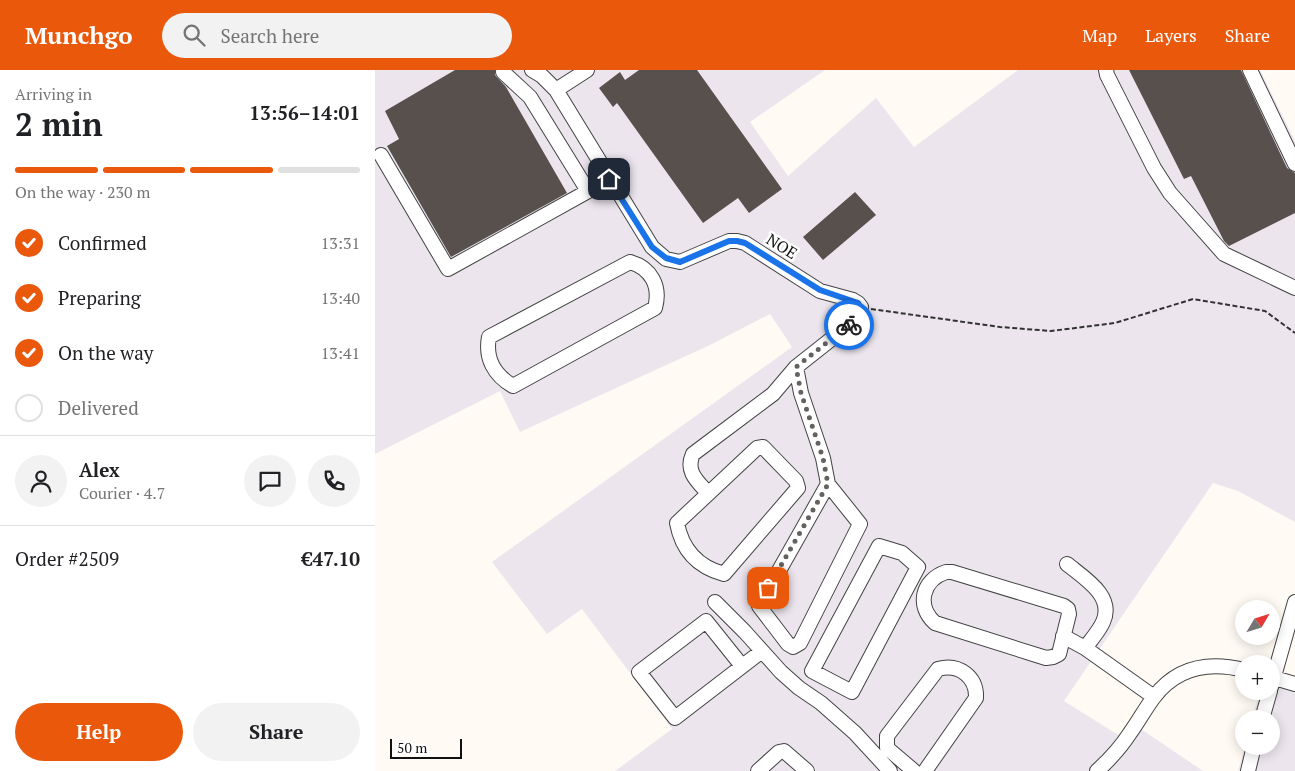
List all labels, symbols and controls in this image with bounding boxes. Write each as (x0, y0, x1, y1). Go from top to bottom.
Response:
search box (162, 13, 512, 58)
text: Munchgo (25, 19, 132, 51)
icon: search (180, 21, 208, 49)
text: Search here (220, 23, 319, 48)
text: Map (1082, 23, 1117, 47)
text: Layers (1145, 23, 1197, 47)
text: Share (1225, 23, 1270, 47)
text: Arriving in (15, 83, 92, 105)
text: 13:56–14:01 (249, 100, 360, 125)
text: 2 min (15, 103, 103, 145)
pin (588, 158, 630, 200)
icon: home (595, 165, 623, 193)
text: On the way · 230 m (15, 181, 150, 203)
street label: NOE (762, 228, 802, 264)
icon: check (15, 229, 43, 257)
text: Confirmed (58, 230, 147, 255)
text: 13:31 (321, 232, 360, 254)
icon: check (15, 284, 43, 312)
text: Preparing (58, 285, 141, 310)
text: 13:40 (321, 287, 360, 309)
courier (824, 300, 874, 350)
icon: bike (835, 311, 863, 339)
icon: check (15, 339, 43, 367)
text: On the way (58, 340, 153, 365)
text: 13:41 (321, 342, 360, 364)
text: Delivered (58, 395, 139, 420)
button: person (15, 455, 67, 507)
button: chat (244, 455, 296, 507)
button: phone (308, 455, 360, 507)
text: Alex (79, 457, 120, 482)
text: Courier · 4.7 (79, 482, 165, 504)
text: Order #2509 (15, 546, 119, 571)
text: €47.10 (302, 546, 360, 571)
pin (747, 567, 789, 609)
icon: bag (754, 574, 782, 602)
north arrow (1235, 600, 1280, 645)
map controls (1235, 600, 1280, 755)
button: + (1235, 655, 1280, 700)
button: Help (15, 703, 183, 761)
button: Share (193, 703, 360, 761)
button: − (1235, 710, 1280, 755)
scale bar (390, 736, 463, 759)
text: 50 m (397, 738, 427, 757)

